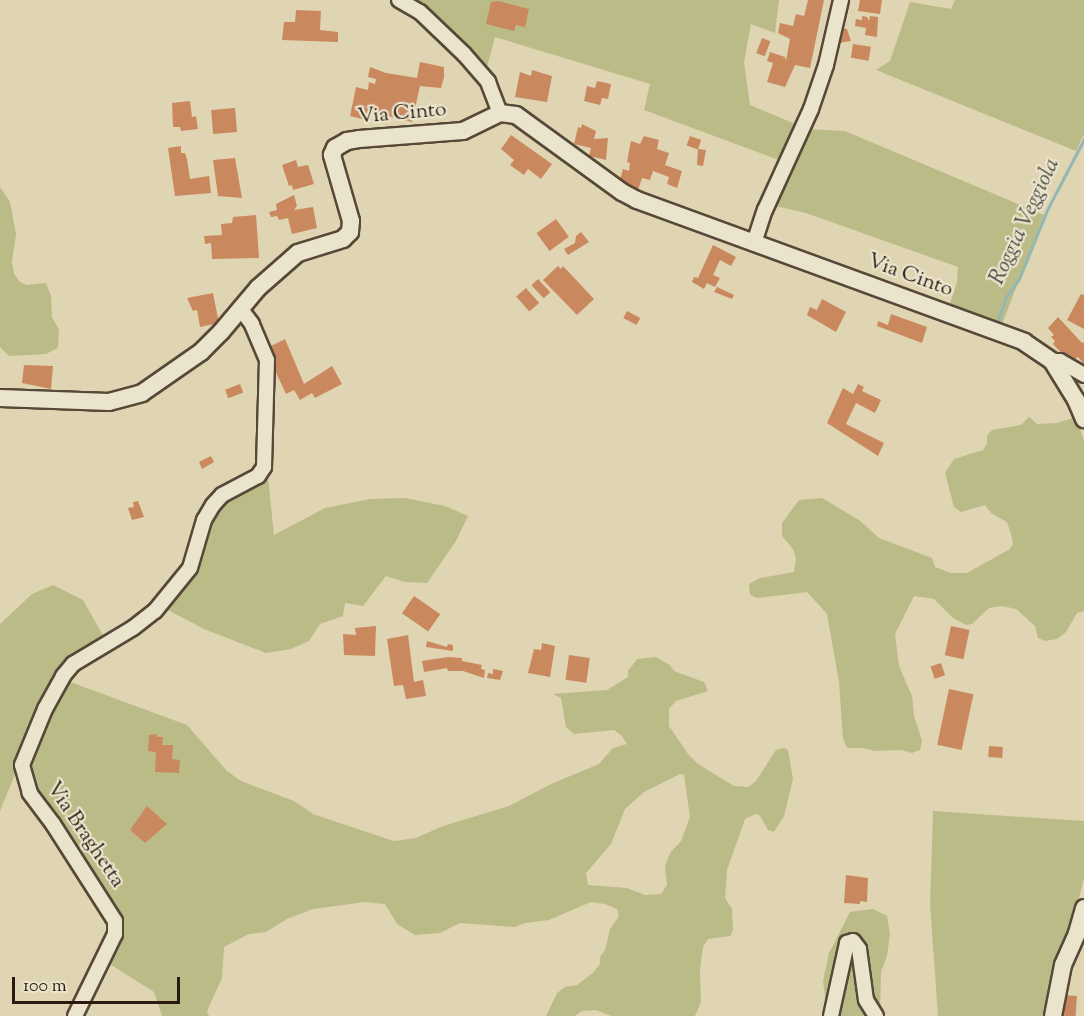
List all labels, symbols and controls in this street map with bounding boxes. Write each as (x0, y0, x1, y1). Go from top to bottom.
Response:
street label: Via Cinto (356, 98, 448, 130)
water label: Roggia Veggiola (985, 155, 1067, 289)
street label: Via Cinto (864, 249, 956, 303)
street label: Via Braghetta (40, 777, 130, 893)
scale bar (15, 965, 183, 1003)
text: 100 m (23, 974, 67, 1000)

